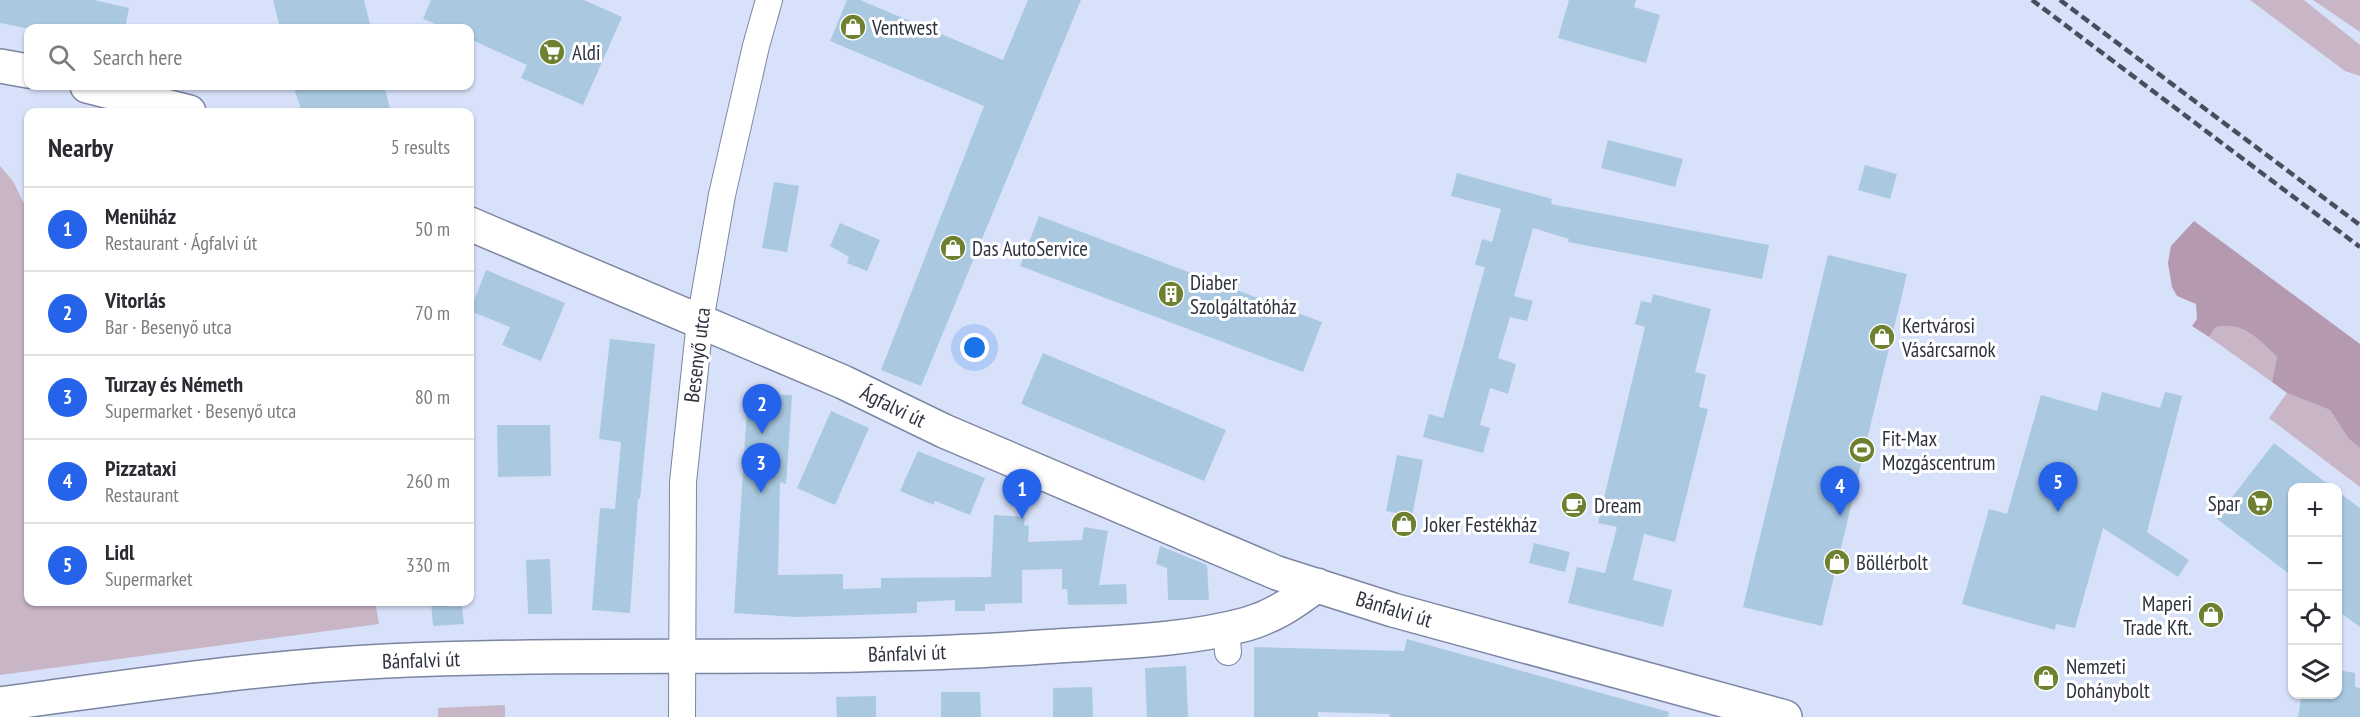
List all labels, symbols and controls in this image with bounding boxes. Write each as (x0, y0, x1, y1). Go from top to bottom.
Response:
shop icon: Ventwest (838, 12, 868, 42)
place label: Ventwest (871, 14, 938, 41)
search box (24, 24, 474, 90)
supermarket icon: Aldi (537, 37, 567, 67)
place label: Aldi (572, 39, 600, 66)
icon: search (45, 41, 78, 74)
text: Search here (93, 43, 182, 71)
text: Nearby (48, 131, 113, 164)
text: 5 results (391, 134, 450, 160)
text: Menüház (105, 202, 176, 230)
text: 1 (63, 216, 72, 242)
text: 50 m (415, 216, 450, 242)
text: Restaurant · Ágfalvi út (105, 230, 257, 256)
shop icon: Das AutoService (938, 233, 968, 263)
place label: Das AutoService (972, 235, 1088, 262)
place label: Diaber Szolgáltatóház (1190, 269, 1297, 320)
building icon: Diaber Szolgáltatóház (1156, 279, 1186, 309)
text: Vitorlás (105, 286, 166, 314)
text: 2 (63, 300, 72, 326)
text: 70 m (415, 300, 450, 326)
street label: Besenyő utca (678, 306, 716, 404)
place label: Kertvárosi Vásárcsarnok (1901, 312, 1996, 363)
text: Bar · Besenyő utca (105, 314, 232, 340)
shop icon: Kertvárosi Vásárcsarnok (1867, 322, 1897, 352)
your location (960, 333, 989, 362)
text: Turzay és Németh (105, 370, 243, 398)
street label: Ágfalvi út (856, 379, 930, 433)
text: 3 (63, 384, 72, 410)
text: 80 m (415, 384, 450, 410)
pin: 2 (742, 384, 782, 434)
text: Supermarket · Besenyő utca (105, 398, 296, 424)
place label: Fit-Max Mozgáscentrum (1882, 425, 1995, 476)
sports icon: Fit-Max Mozgáscentrum (1847, 435, 1877, 465)
pin: 3 (742, 444, 780, 493)
text: Pizzataxi (105, 454, 176, 482)
pin: 5 (2038, 462, 2078, 512)
pin: 4 (1820, 466, 1860, 516)
text: 4 (63, 468, 72, 494)
text: 260 m (406, 468, 450, 494)
pin: 1 (1002, 470, 1042, 519)
text: Restaurant (105, 482, 179, 508)
map controls (2288, 483, 2342, 699)
button: + (2288, 483, 2342, 537)
supermarket icon: Spar (2245, 488, 2275, 518)
cafe icon: Dream (1559, 490, 1589, 520)
place label: Spar (2208, 490, 2240, 517)
place label: Dream (1594, 492, 1642, 519)
shop icon: Joker Festékház (1389, 509, 1419, 539)
place label: Joker Festékház (1423, 511, 1537, 538)
button: − (2288, 537, 2342, 591)
text: Lidl (105, 538, 134, 566)
shop icon: Böllérbolt (1822, 547, 1852, 577)
place label: Böllérbolt (1856, 549, 1928, 576)
text: 5 (63, 552, 72, 578)
text: 330 m (406, 552, 450, 578)
text: Supermarket (105, 566, 193, 592)
street label: Bánfalvi út (1353, 585, 1436, 633)
place label: Maperi Trade Kft. (2123, 590, 2192, 641)
button: locate (2288, 591, 2342, 645)
shop icon: Maperi Trade Kft. (2196, 600, 2226, 630)
street label: Bánfalvi út (867, 638, 947, 668)
street label: Bánfalvi út (381, 645, 461, 675)
button: layers (2288, 645, 2342, 699)
place label: Nemzeti Dohánybolt (2066, 653, 2150, 704)
shop icon: Nemzeti Dohánybolt (2031, 663, 2061, 693)

